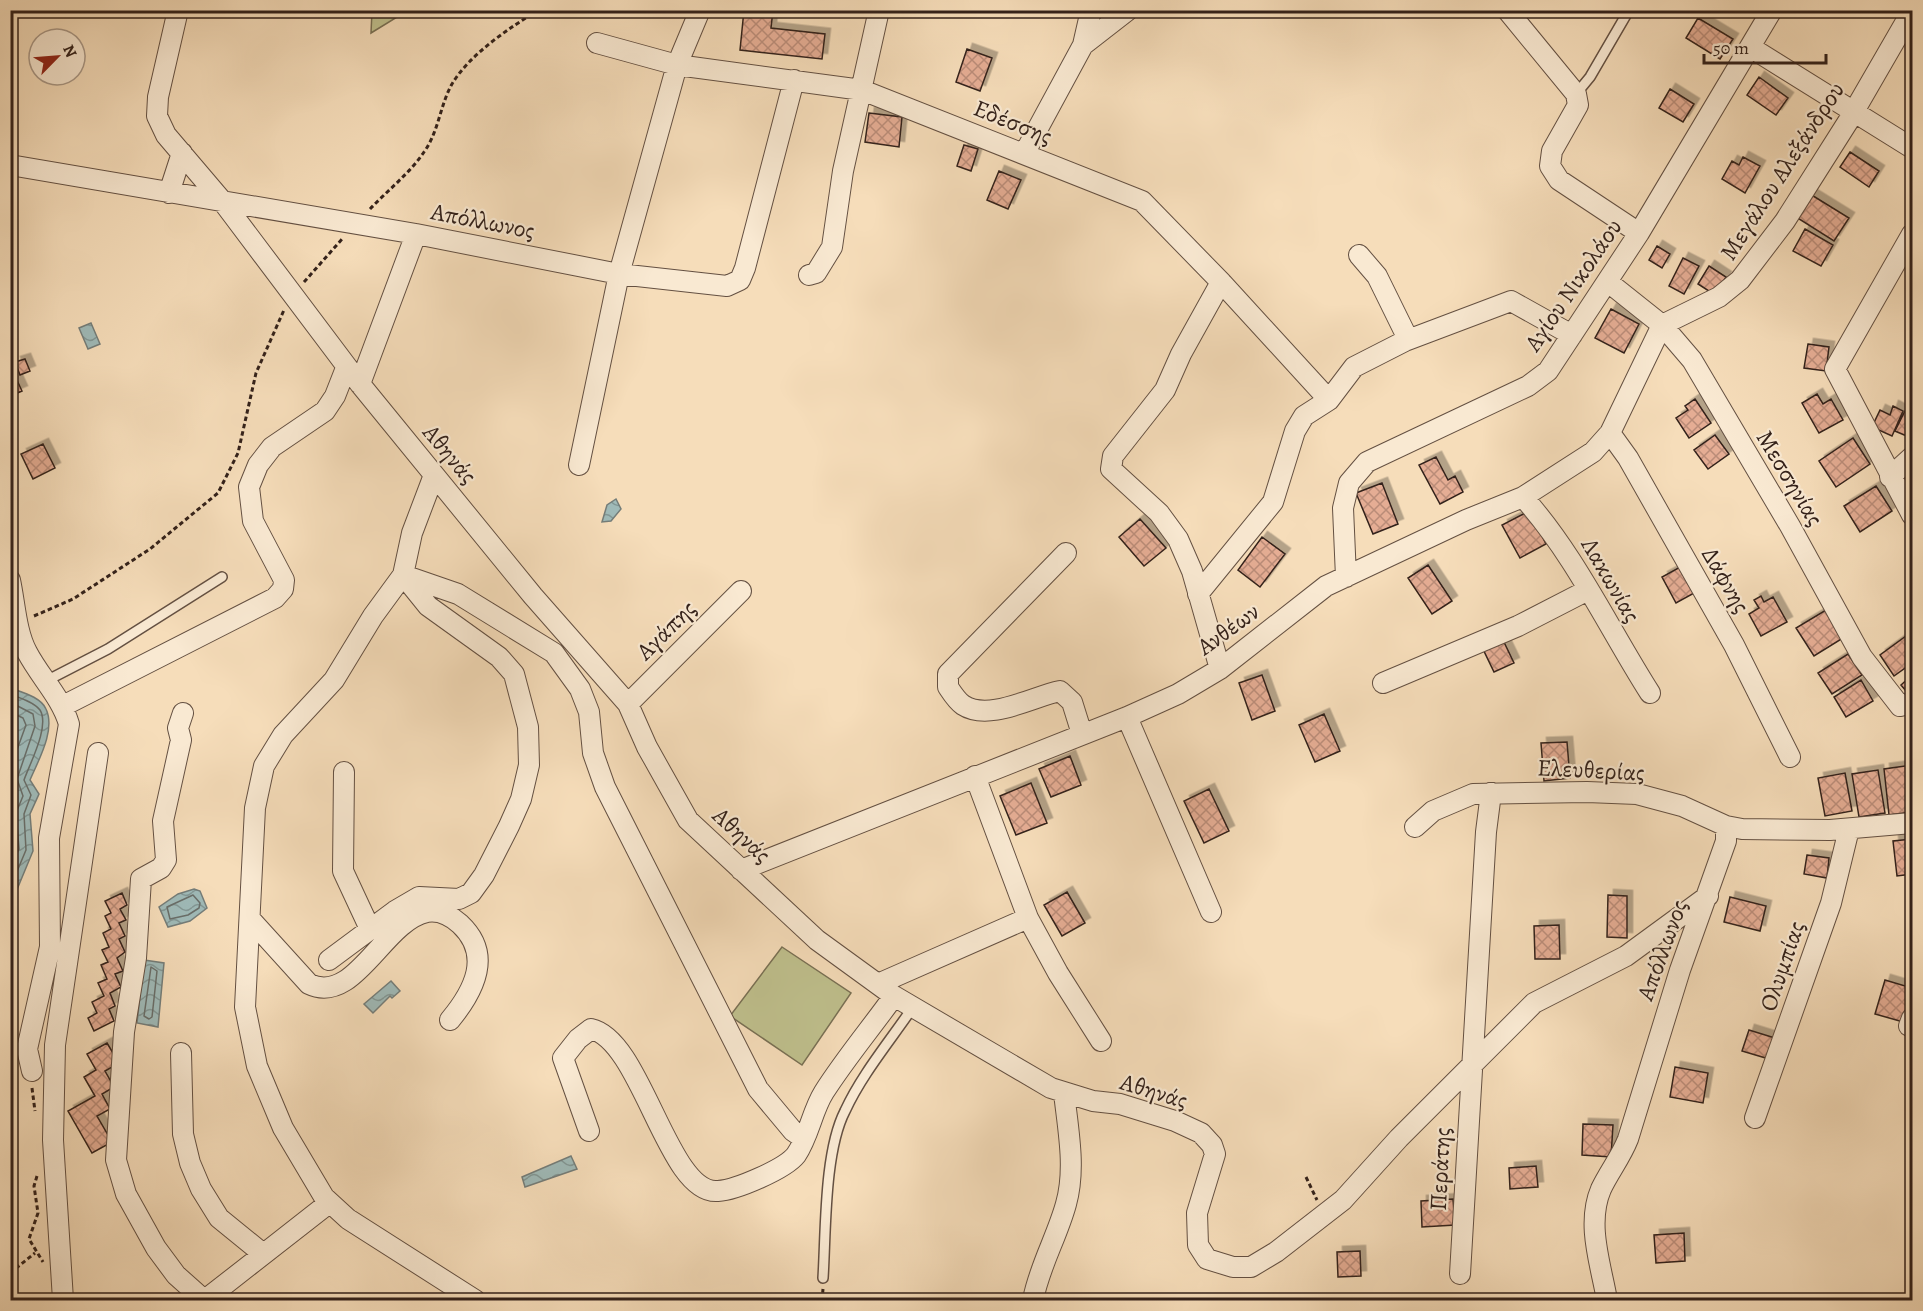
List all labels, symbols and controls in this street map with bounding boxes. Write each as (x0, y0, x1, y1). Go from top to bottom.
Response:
north arrow (27, 27, 87, 87)
scale bar (1704, 27, 1826, 65)
text: 50 m (1713, 36, 1749, 60)
text: N (57, 41, 82, 61)
street label: Μεγάλου Αλεξάνδρου (1712, 76, 1852, 266)
street label: Εδέσσης (969, 92, 1057, 152)
street label: Απόλλωνος (428, 195, 537, 247)
street label: Αγίου Νικολάου (1516, 212, 1629, 358)
street label: Αθηνάς (415, 417, 484, 491)
street label: Μεσσηνίας (1749, 424, 1831, 532)
street label: Λακωνίας (1573, 531, 1648, 628)
street label: Δάφνης (1694, 541, 1758, 619)
street label: Αγάπης (628, 593, 703, 668)
street label: Ανθέων (1190, 595, 1266, 663)
street label: Ελευθερίας (1536, 751, 1646, 789)
street label: Αθηνάς (705, 799, 778, 870)
street label: Απόλλωνος (1629, 895, 1695, 1006)
street label: Ολυμπίας (1752, 917, 1812, 1015)
street label: Αθηνάς (1115, 1065, 1192, 1116)
street label: Περάτης (1422, 1127, 1458, 1211)

